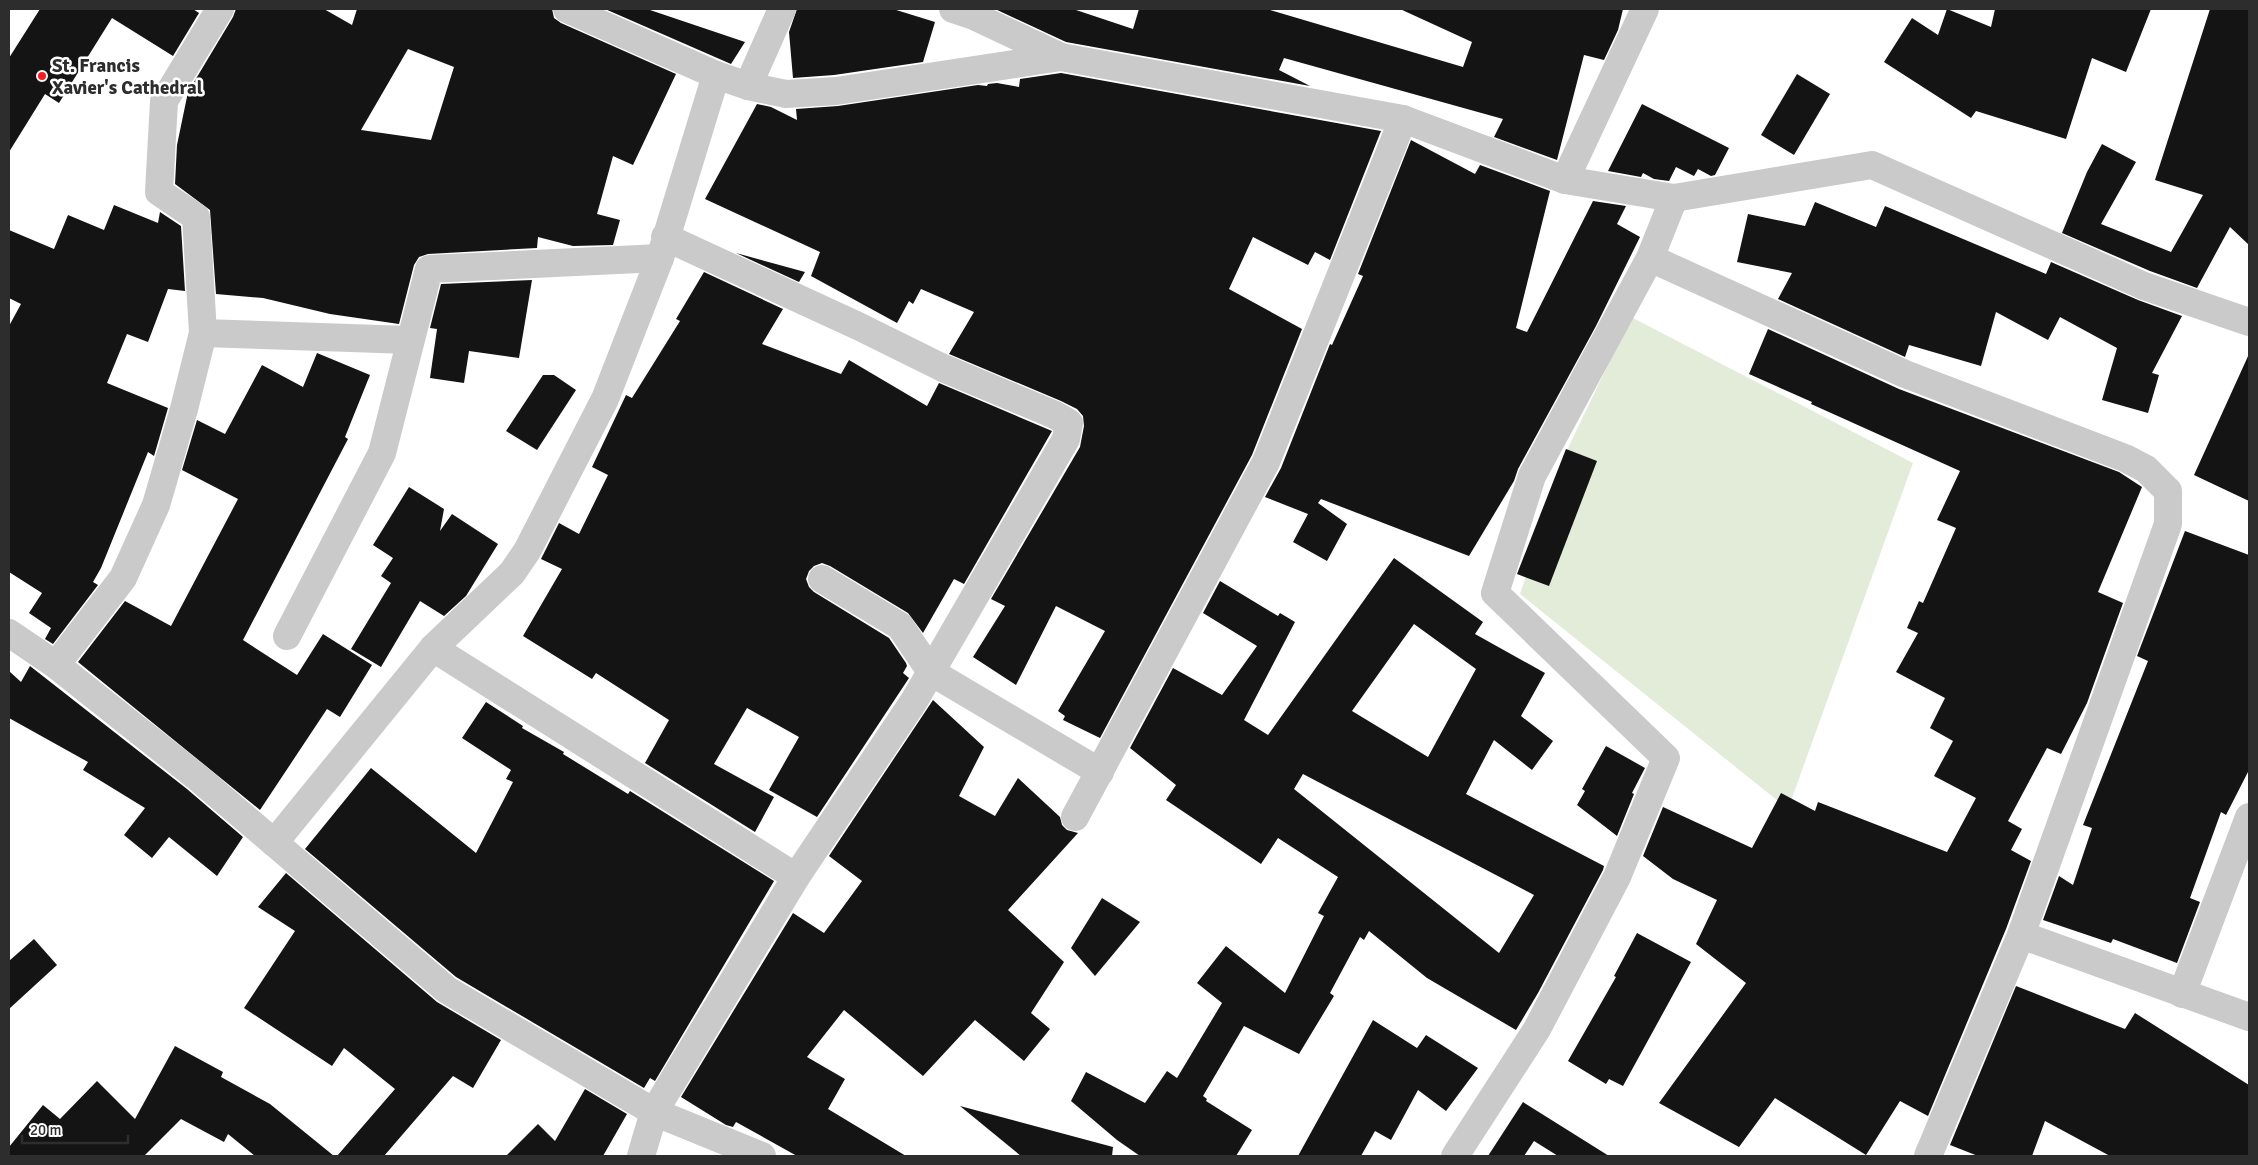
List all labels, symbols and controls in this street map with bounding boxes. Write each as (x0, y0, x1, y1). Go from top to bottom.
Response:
place label: St. Francis Xavier's Cathedral (52, 54, 203, 100)
marker: St. Francis Xavier's Cathedral (36, 70, 48, 82)
scale bar (22, 1112, 129, 1144)
text: 20 m (30, 1121, 61, 1139)

